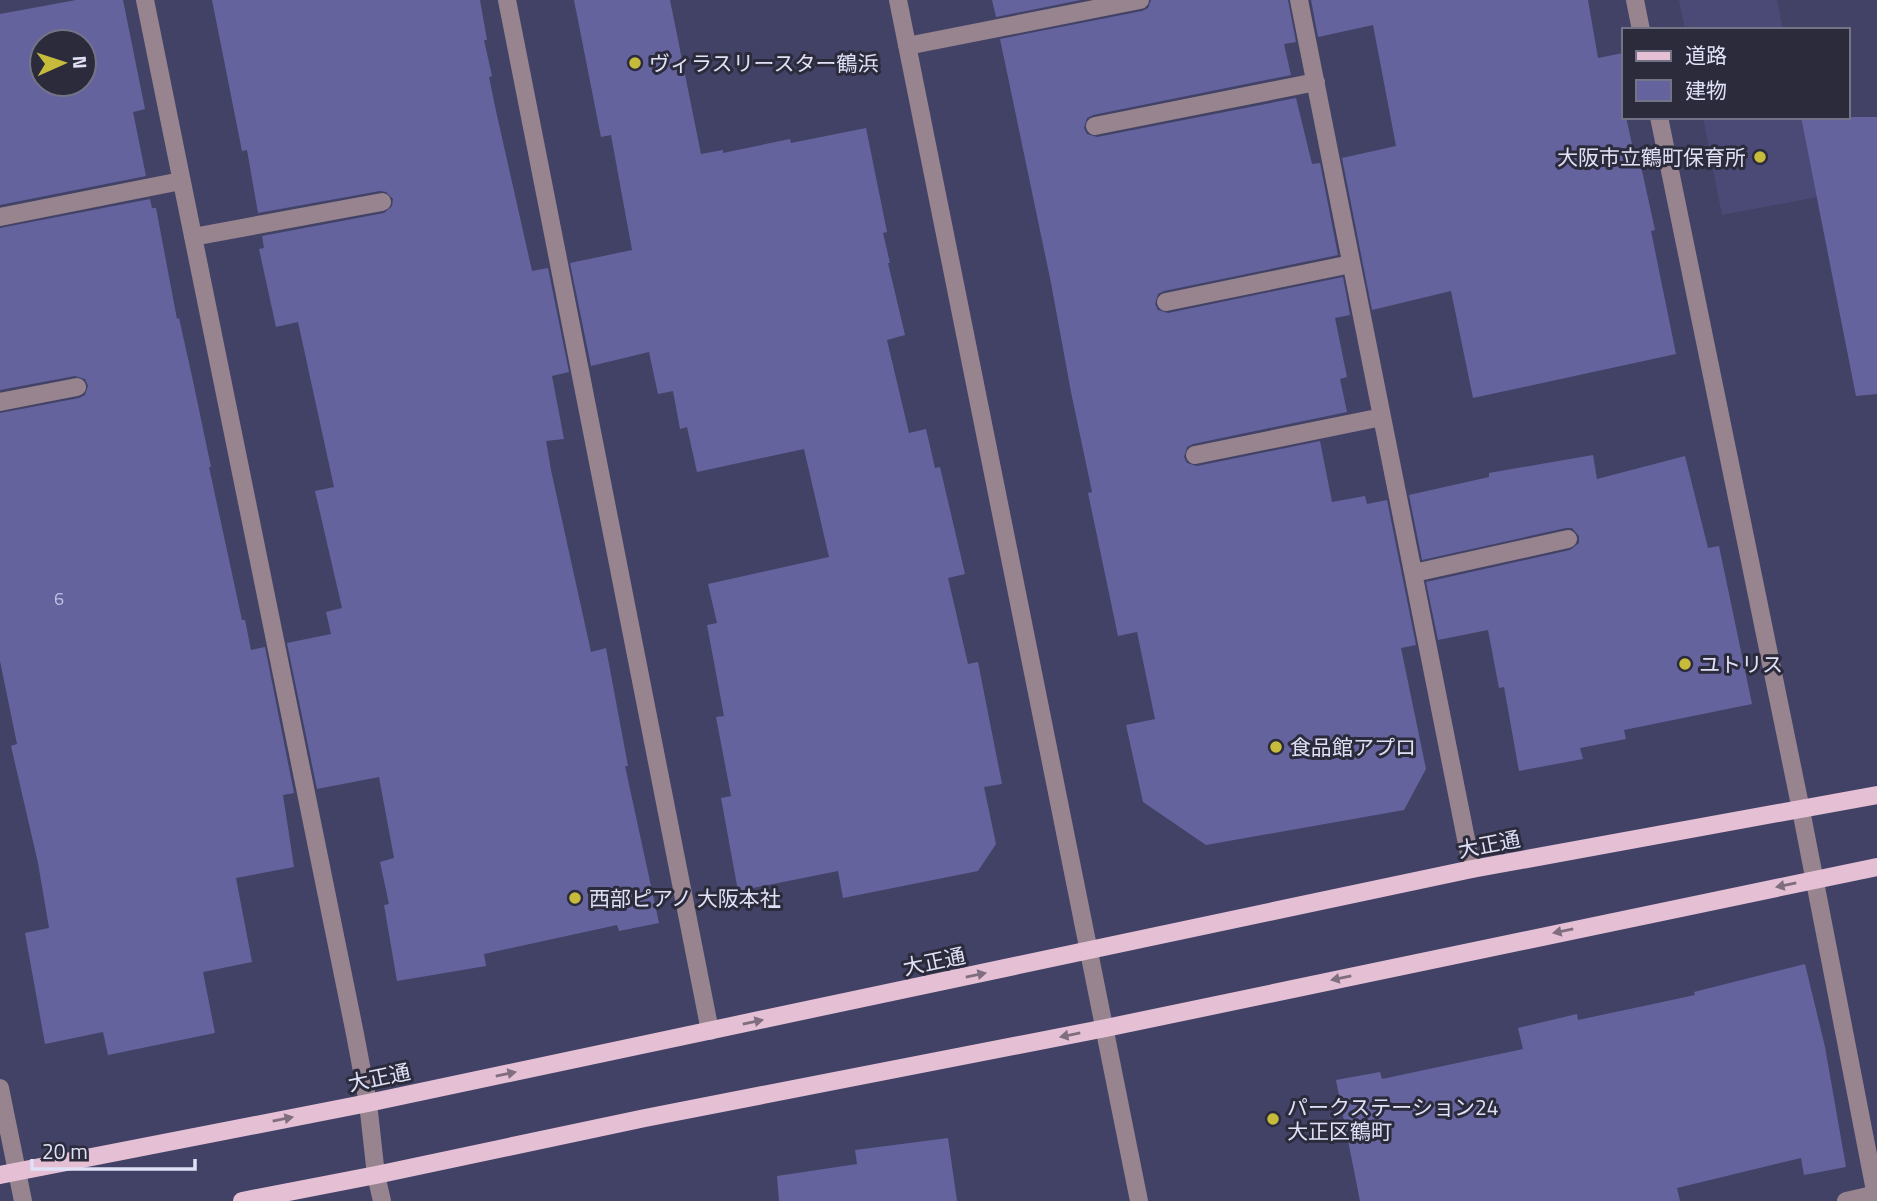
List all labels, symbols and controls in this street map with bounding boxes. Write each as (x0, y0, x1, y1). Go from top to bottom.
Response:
north arrow (28, 28, 98, 98)
legend (1622, 28, 1849, 119)
text: 道路 (1685, 39, 1727, 71)
place label: ヴィラスリースター鶴浜 (649, 47, 879, 79)
text: N (66, 55, 95, 69)
marker: ヴィラスリースター鶴浜 (627, 55, 643, 71)
text: 建物 (1685, 74, 1727, 106)
place label: 大阪市立鶴町保育所 (1557, 141, 1746, 173)
marker: 大阪市立鶴町保育所 (1752, 149, 1768, 165)
house number: 6 (54, 585, 64, 612)
place label: ユトリス (1699, 648, 1783, 680)
marker: ユトリス (1677, 656, 1693, 672)
place label: 食品館アプロ (1290, 731, 1416, 763)
marker: 食品館アプロ (1268, 739, 1284, 755)
street label: 大正通 (1455, 822, 1523, 866)
one-way arrow (1775, 880, 1797, 891)
place label: 西部ピアノ 大阪本社 (589, 882, 781, 914)
marker: 西部ピアノ 大阪本社 (567, 890, 583, 906)
one-way arrow (1552, 926, 1574, 937)
street label: 大正通 (900, 939, 968, 983)
one-way arrow (965, 970, 987, 981)
one-way arrow (1330, 973, 1352, 984)
one-way arrow (742, 1017, 764, 1028)
one-way arrow (1059, 1030, 1081, 1041)
street label: 大正通 (345, 1055, 413, 1099)
one-way arrow (495, 1068, 517, 1079)
place label: パークステーション24 大正区鶴町 (1287, 1091, 1498, 1147)
marker: パークステーション24 大正区鶴町 (1265, 1111, 1281, 1127)
one-way arrow (272, 1114, 294, 1125)
scale bar (32, 1128, 194, 1172)
text: 20 m (42, 1135, 88, 1167)

